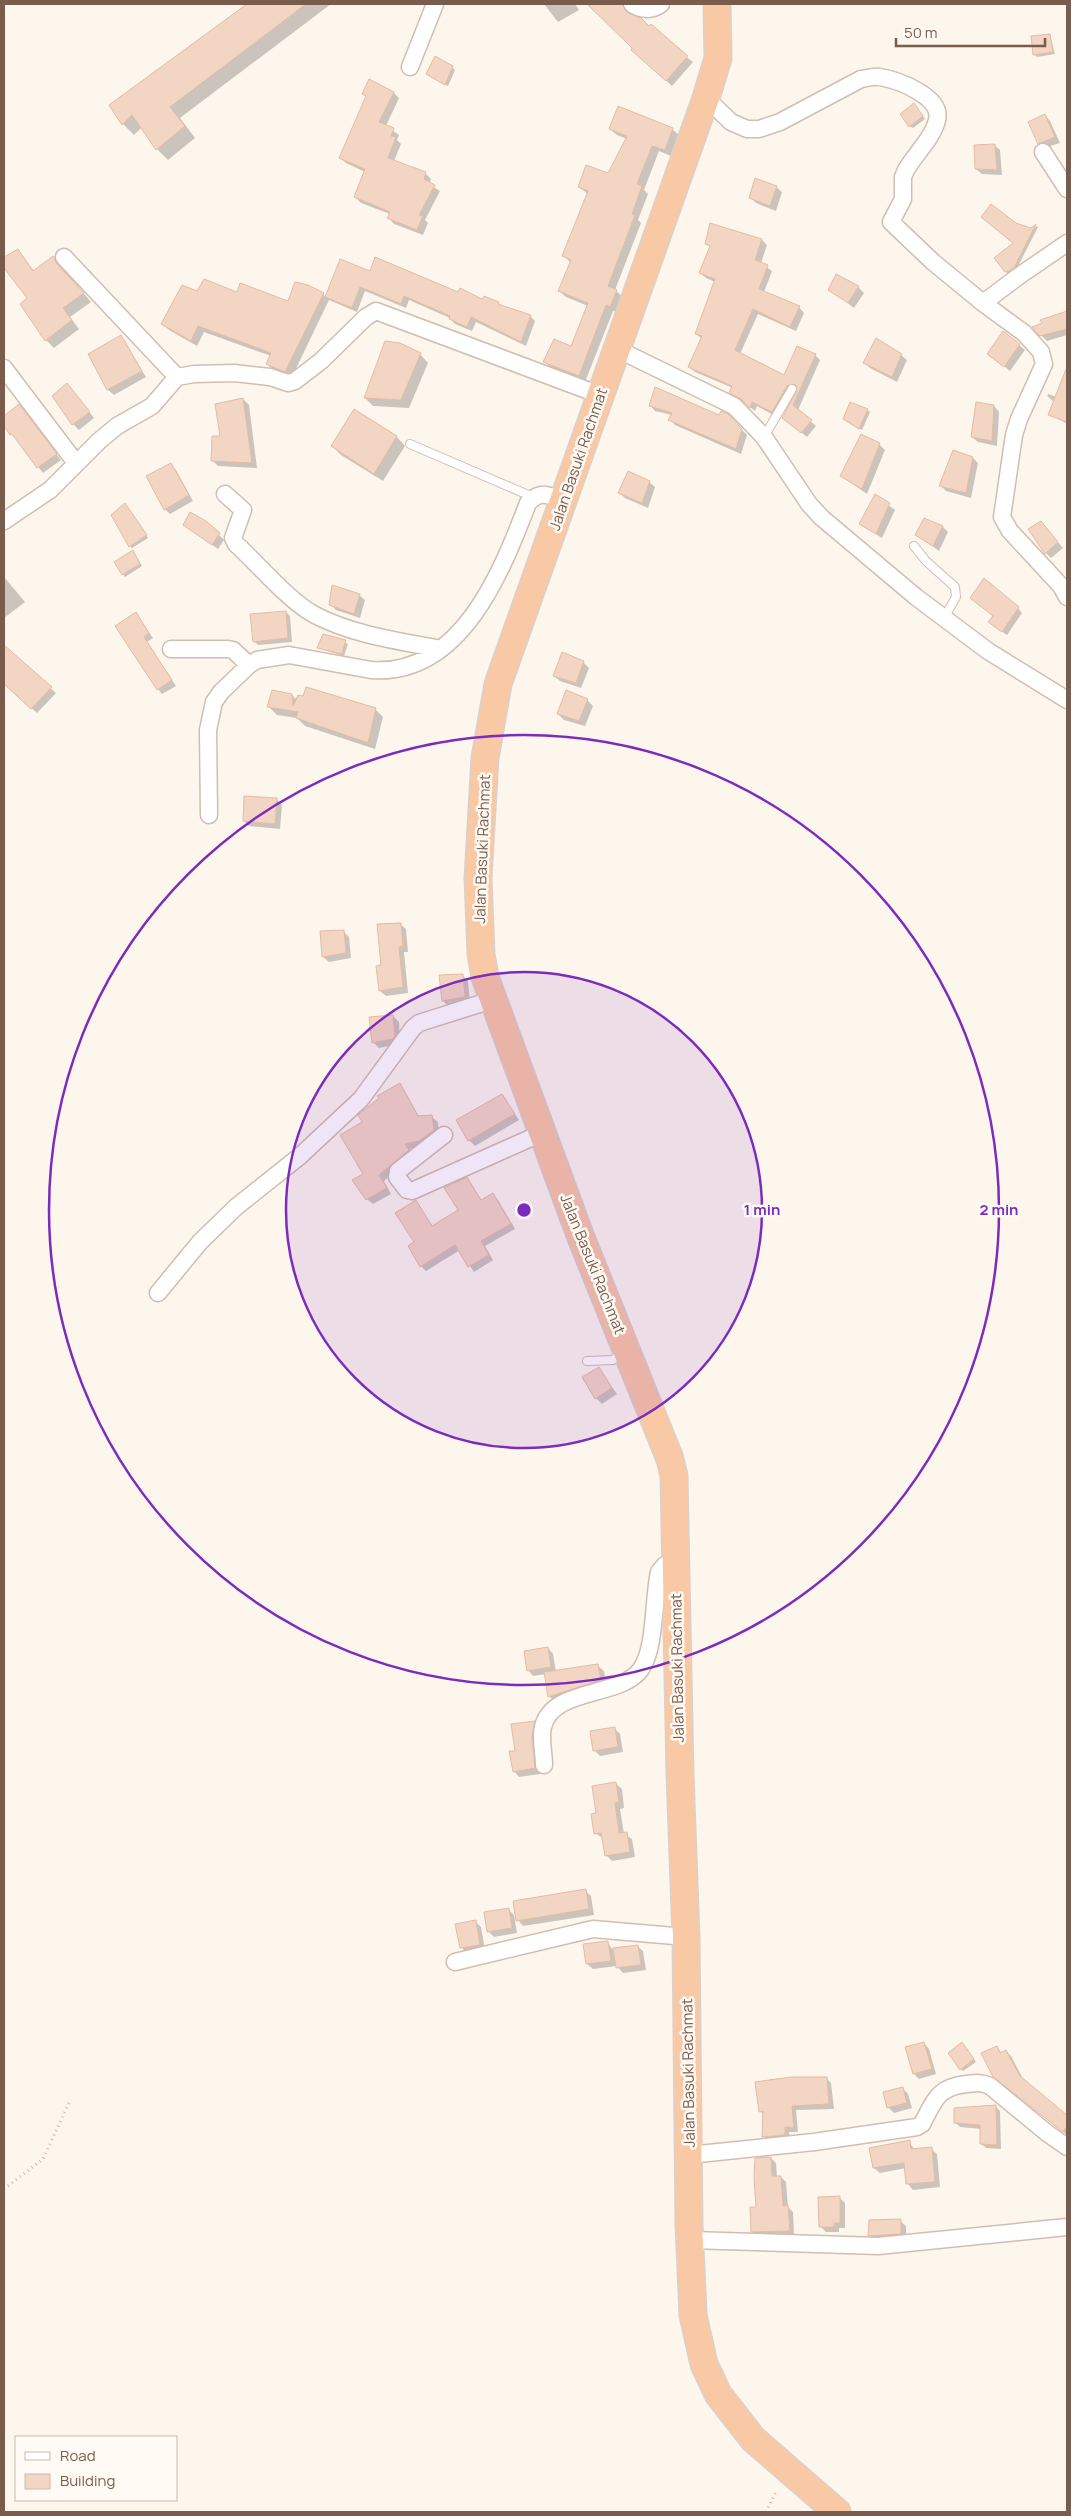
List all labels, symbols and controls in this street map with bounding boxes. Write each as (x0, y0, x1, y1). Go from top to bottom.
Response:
scale bar (896, 15, 1045, 47)
text: 50 m (904, 22, 938, 43)
street label: Jalan Basuki Rachmat (544, 385, 612, 533)
street label: Jalan Basuki Rachmat (469, 774, 495, 924)
street label: Jalan Basuki Rachmat (555, 1191, 631, 1337)
text: 1 min (744, 1199, 780, 1220)
text: 2 min (979, 1199, 1019, 1220)
centre of rings (515, 1201, 533, 1219)
street label: Jalan Basuki Rachmat (665, 1593, 689, 1743)
street label: Jalan Basuki Rachmat (676, 1998, 700, 2148)
legend (15, 2436, 178, 2501)
text: Road (60, 2445, 96, 2466)
text: Building (60, 2470, 115, 2491)

